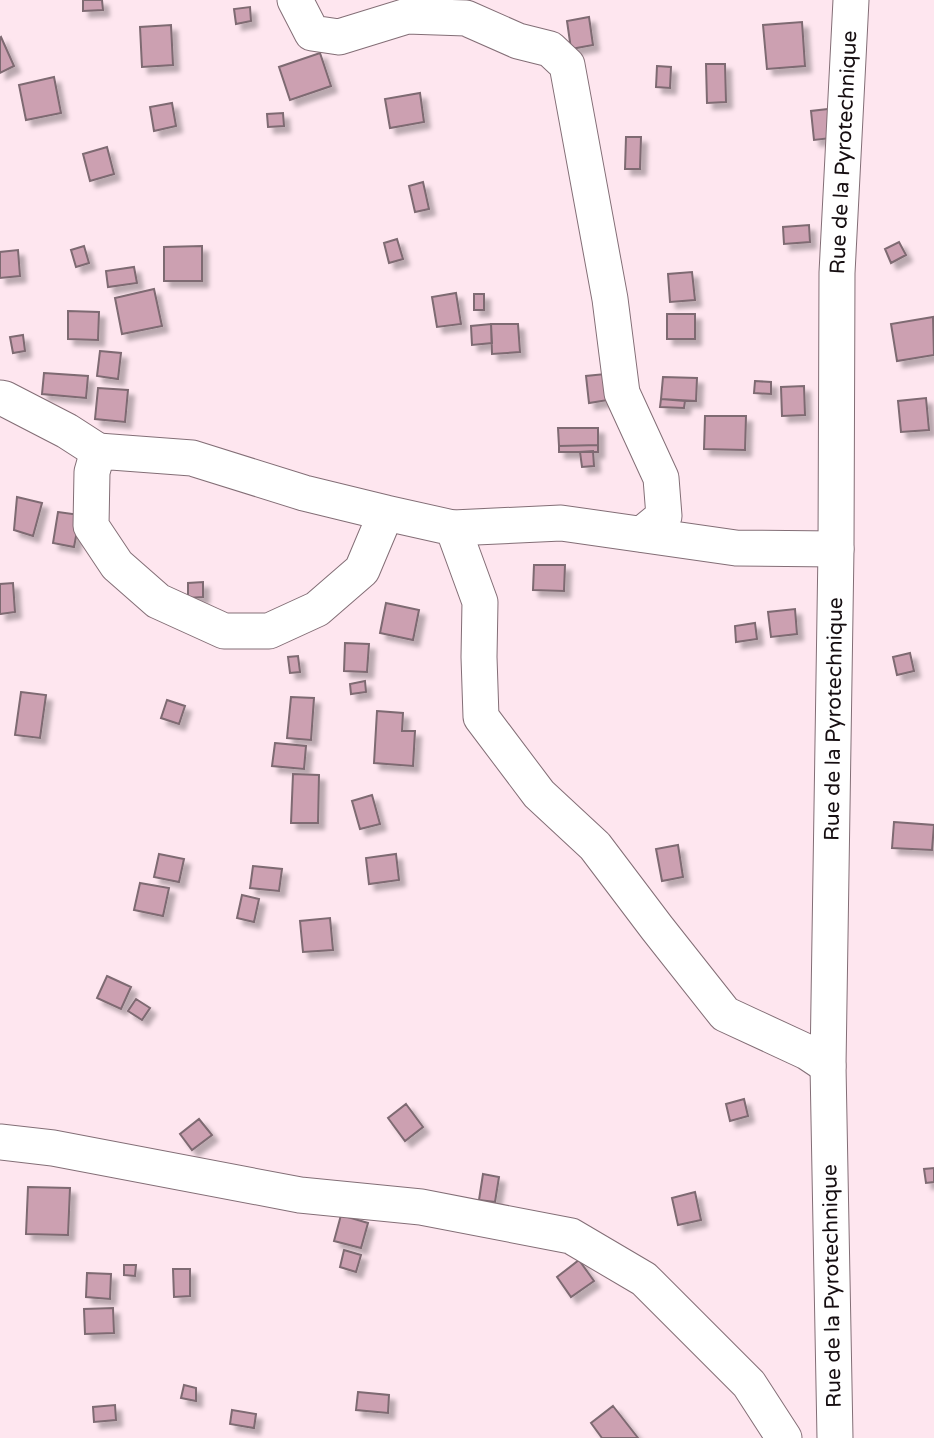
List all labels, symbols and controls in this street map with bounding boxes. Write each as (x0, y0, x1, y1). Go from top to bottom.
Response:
street label: Rue de la Pyrotechnique (824, 30, 862, 275)
street label: Rue de la Pyrotechnique (819, 597, 848, 841)
street label: Rue de la Pyrotechnique (817, 1164, 847, 1408)

